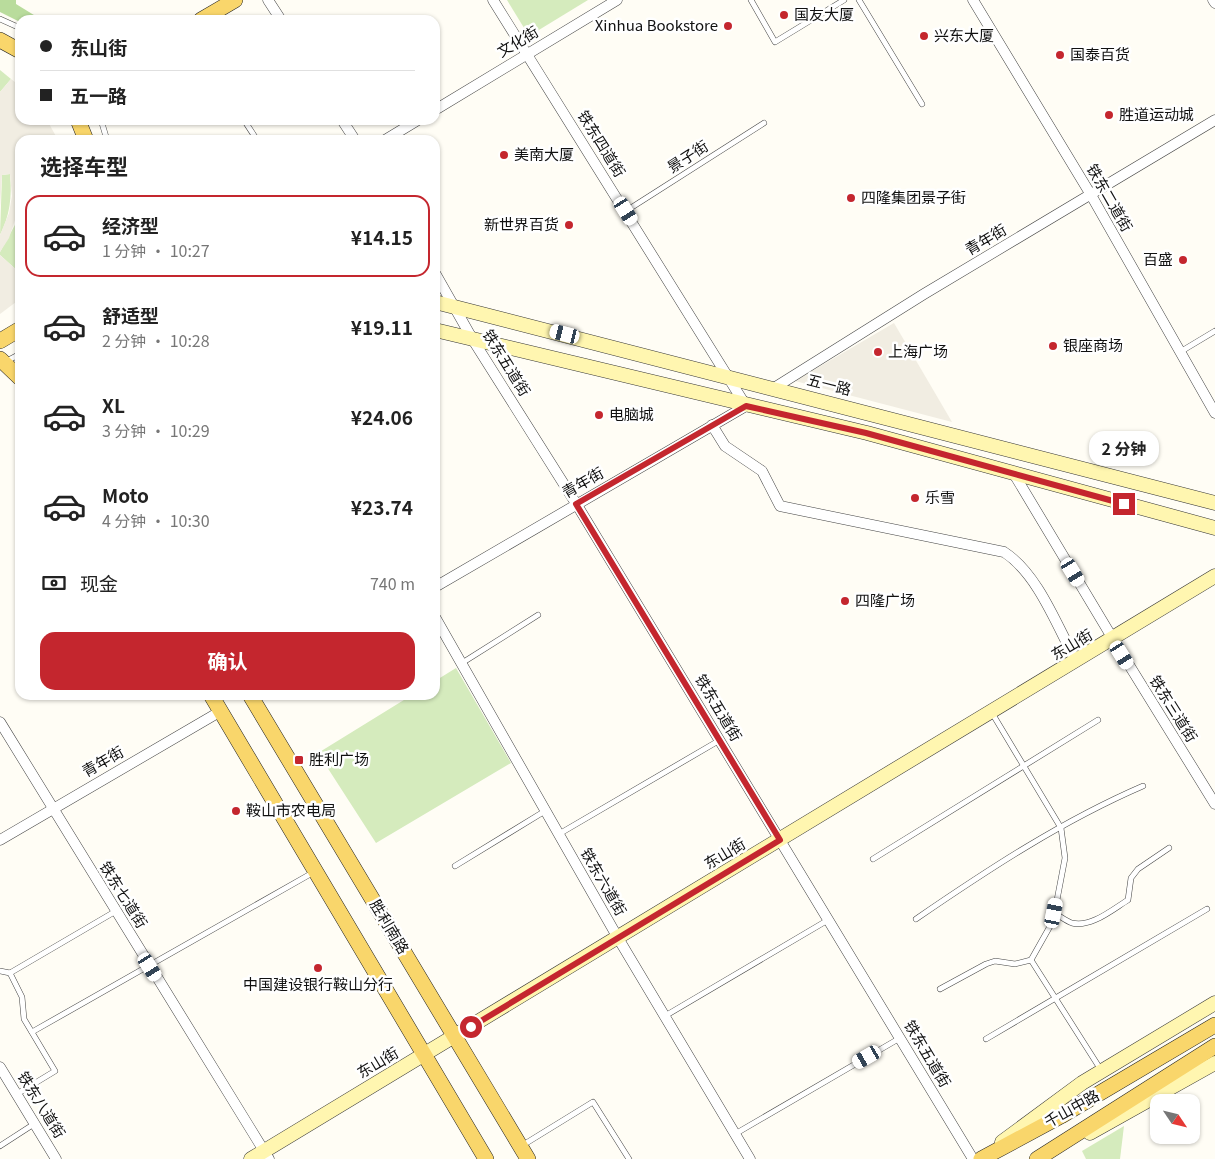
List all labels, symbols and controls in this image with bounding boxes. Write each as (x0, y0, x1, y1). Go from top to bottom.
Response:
place label: 国友大厦 (794, 3, 854, 24)
marker: 国友大厦 (778, 9, 790, 21)
place label: Xinhua Bookstore (595, 14, 718, 35)
street label: 文化街 (493, 20, 542, 61)
marker: Xinhua Bookstore (722, 20, 734, 32)
place label: 兴东大厦 (934, 24, 994, 45)
marker: 兴东大厦 (918, 30, 930, 42)
text: 东山街 (70, 33, 127, 60)
place label: 国泰百货 (1070, 43, 1130, 64)
marker: 国泰百货 (1054, 49, 1066, 61)
text: 五一路 (70, 81, 127, 108)
place label: 胜道运动城 (1119, 103, 1194, 124)
street label: 铁东四道街 (573, 106, 631, 181)
marker: 胜道运动城 (1103, 109, 1115, 121)
street label: 景子街 (663, 135, 712, 177)
place label: 美南大厦 (514, 143, 574, 164)
text: 选择车型 (40, 149, 128, 181)
marker: 美南大厦 (498, 149, 510, 161)
street label: 铁东二道街 (1082, 160, 1138, 235)
place label: 四隆集团景子街 (861, 186, 966, 207)
marker: 四隆集团景子街 (845, 192, 857, 204)
car (611, 194, 640, 228)
text: 经济型 (102, 211, 159, 238)
place label: 新世界百货 (484, 213, 559, 234)
icon: car (42, 214, 87, 259)
street label: 青年街 (961, 218, 1010, 259)
marker: 新世界百货 (563, 219, 575, 231)
text: ¥14.15 (351, 223, 413, 250)
text: 1 分钟 · 10:27 (102, 238, 210, 262)
place label: 百盛 (1143, 248, 1173, 269)
marker: 百盛 (1177, 254, 1189, 266)
text: 舒适型 (102, 301, 159, 328)
icon: car (42, 304, 87, 349)
text: ¥19.11 (351, 313, 413, 340)
car (548, 323, 581, 345)
street label: 铁东五道街 (478, 325, 536, 400)
text: 2 分钟 · 10:28 (102, 328, 210, 352)
place label: 银座商场 (1063, 334, 1123, 355)
place label: 上海广场 (888, 340, 948, 361)
marker: 银座商场 (1047, 340, 1059, 352)
marker: 上海广场 (872, 346, 884, 358)
street label: 五一路 (805, 368, 854, 399)
text: XL (102, 391, 125, 418)
icon: car (42, 394, 87, 439)
text: ¥24.06 (351, 403, 413, 430)
place label: 电脑城 (609, 403, 654, 424)
marker: 电脑城 (593, 409, 605, 421)
text: 3 分钟 · 10:29 (102, 418, 210, 442)
callout: 2 分钟 (1089, 432, 1159, 466)
text: 2 分钟 (1101, 436, 1147, 460)
street label: 青年街 (558, 461, 607, 502)
text: Moto (102, 481, 149, 508)
icon: car (42, 484, 87, 529)
place label: 乐雪 (925, 486, 955, 507)
marker: 乐雪 (909, 492, 921, 504)
text: ¥23.74 (351, 493, 413, 520)
route end (1113, 493, 1135, 515)
text: 4 分钟 · 10:30 (102, 508, 210, 532)
car (1058, 555, 1087, 589)
icon: cash (40, 569, 68, 597)
text: 现金 (80, 569, 118, 596)
text: 740 m (370, 571, 415, 595)
place label: 四隆广场 (855, 589, 915, 610)
marker: 四隆广场 (839, 595, 851, 607)
street label: 东山街 (1047, 623, 1096, 664)
button: 确认 (40, 632, 415, 690)
car (1107, 638, 1136, 672)
street label: 铁东五道街 (691, 670, 748, 745)
street label: 铁东三道街 (1145, 671, 1203, 746)
street label: 青年街 (78, 740, 127, 781)
place label: 胜利广场 (309, 748, 369, 769)
marker: 胜利广场 (293, 754, 305, 766)
place label: 鞍山市农电局 (246, 799, 336, 820)
marker: 鞍山市农电局 (230, 805, 242, 817)
street label: 东山街 (700, 832, 749, 873)
street label: 铁东六道街 (576, 844, 632, 919)
street label: 铁东七道街 (95, 857, 153, 932)
street label: 胜利南路 (366, 895, 415, 957)
car (1043, 897, 1064, 929)
car (135, 950, 164, 984)
marker: 中国建设银行鞍山分行 (312, 962, 324, 974)
place label: 中国建设银行鞍山分行 (243, 973, 393, 994)
route start (460, 1016, 482, 1038)
street label: 铁东五道街 (900, 1016, 957, 1091)
street label: 东山街 (353, 1041, 402, 1082)
car (850, 1043, 883, 1071)
street label: 铁东八道街 (13, 1067, 71, 1142)
street label: 千山中路 (1040, 1084, 1103, 1131)
north arrow (1150, 1094, 1200, 1144)
map controls (1150, 1094, 1200, 1144)

